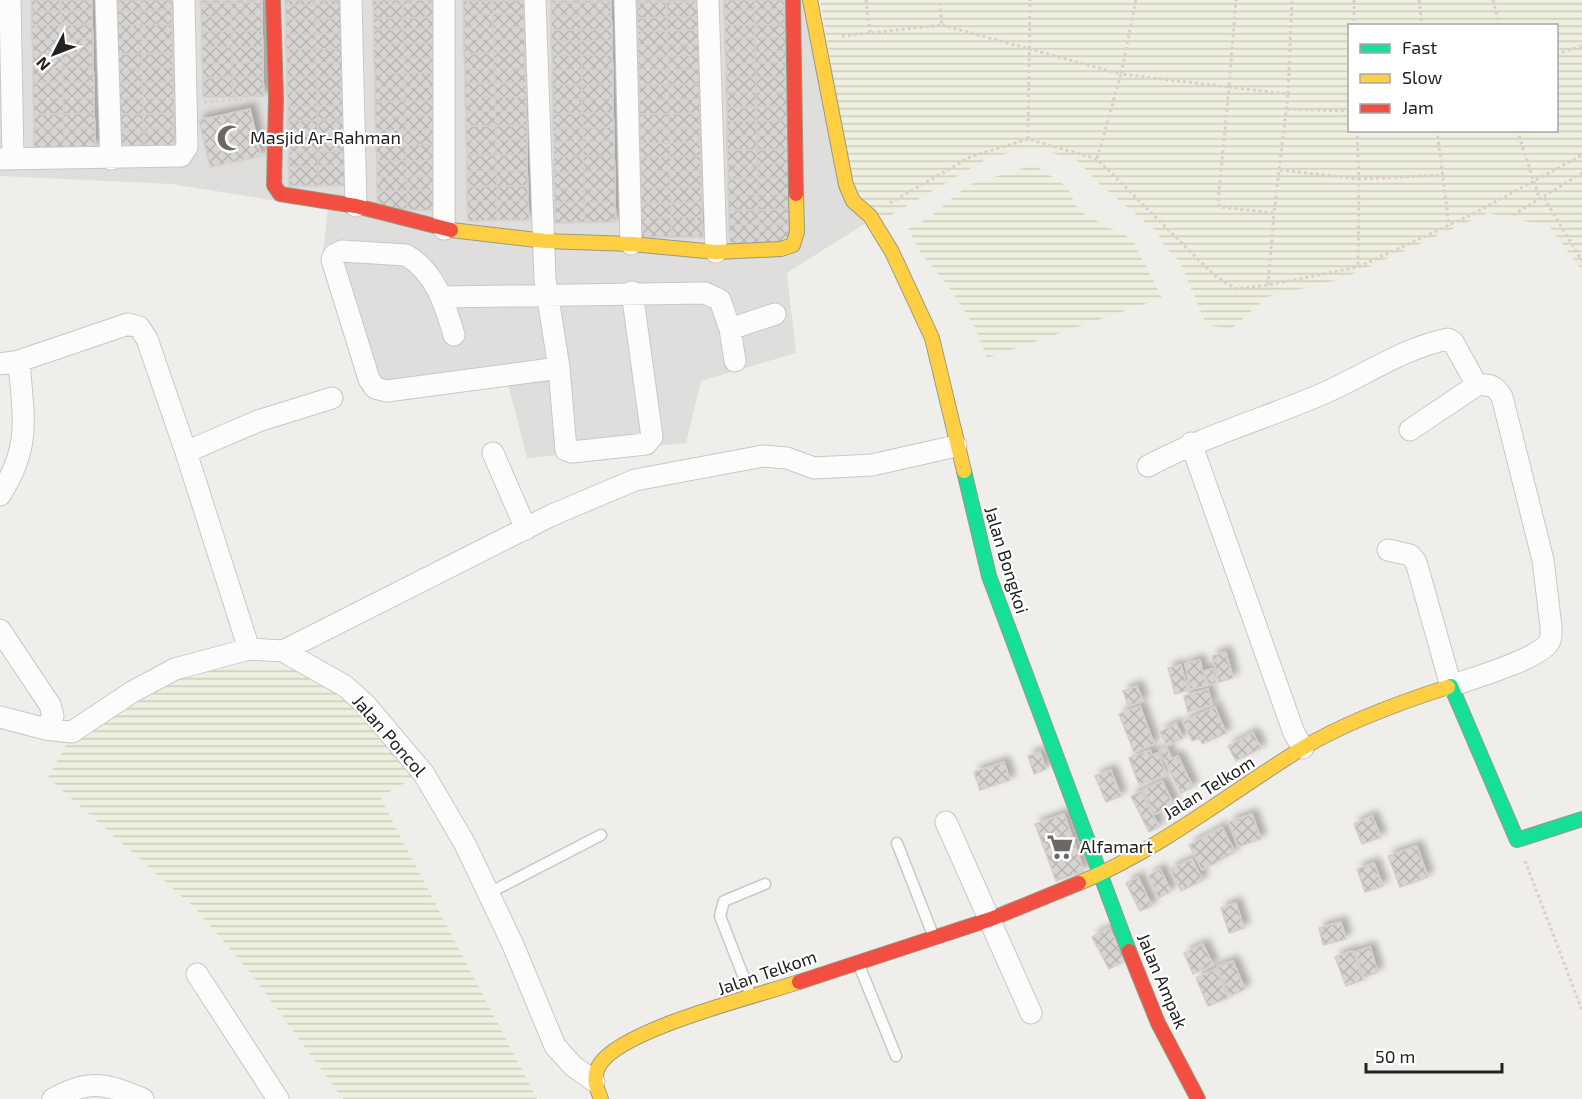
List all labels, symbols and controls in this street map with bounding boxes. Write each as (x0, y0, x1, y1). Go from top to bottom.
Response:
north arrow (24, 24, 84, 84)
legend (1348, 24, 1558, 132)
text: Fast (1402, 36, 1437, 58)
text: N (32, 54, 53, 75)
text: Slow (1402, 66, 1443, 88)
text: Jam (1402, 96, 1434, 118)
mosque icon: Masjid Ar-Rahman (215, 123, 245, 153)
place label: Masjid Ar-Rahman (250, 126, 401, 148)
street label: Jalan Bongkoi (980, 503, 1034, 616)
street label: Jalan Poncol (348, 690, 432, 781)
street label: Jalan Telkom (1159, 750, 1258, 824)
supermarket icon: Alfamart (1045, 832, 1075, 862)
place label: Alfamart (1080, 835, 1153, 857)
street label: Jalan Ampak (1133, 929, 1193, 1032)
street label: Jalan Telkom (714, 945, 819, 999)
scale bar (1366, 1036, 1502, 1074)
text: 50 m (1375, 1045, 1415, 1067)

